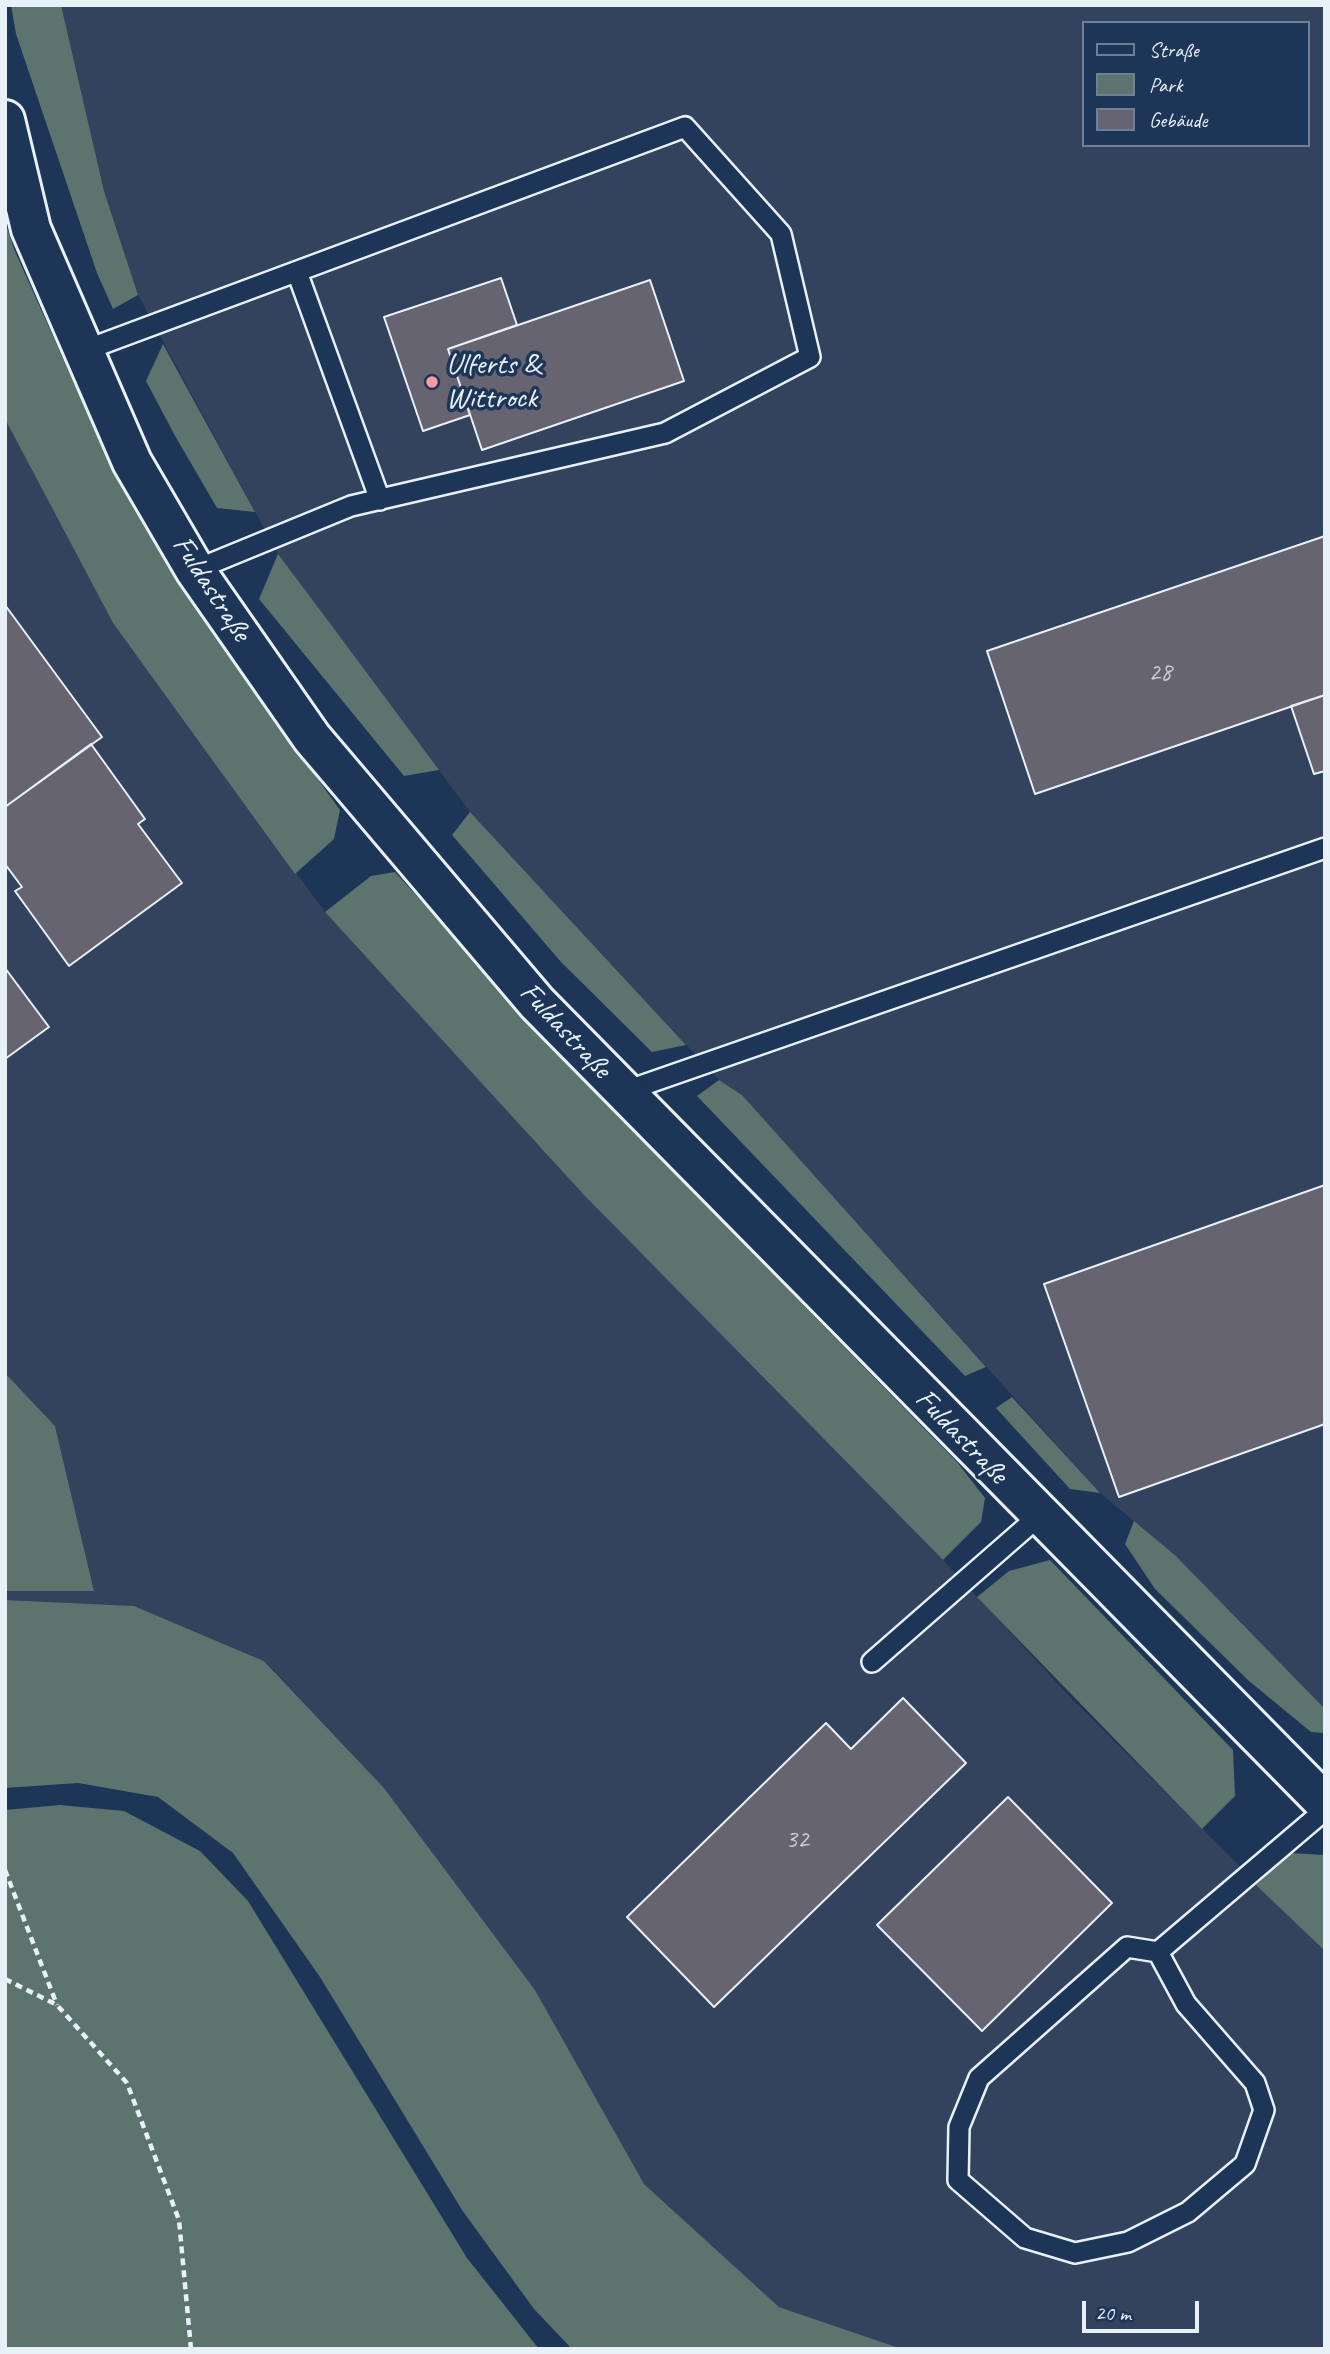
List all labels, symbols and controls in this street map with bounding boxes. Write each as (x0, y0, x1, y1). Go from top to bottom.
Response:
legend (1082, 21, 1309, 147)
text: Straße (1149, 37, 1199, 63)
text: Park (1149, 72, 1182, 98)
text: Gebäude (1149, 107, 1207, 133)
place label: Ulferts & Wittrock (446, 347, 540, 418)
marker: Ulferts & Wittrock (424, 374, 440, 390)
street label: Fuldastraße (164, 529, 258, 649)
house number: 28 (1148, 657, 1172, 689)
street label: Fuldastraße (511, 975, 619, 1087)
street label: Fuldastraße (907, 1382, 1015, 1492)
house number: 32 (785, 1824, 809, 1856)
scale bar (1085, 2288, 1202, 2332)
text: 20 m (1095, 2300, 1131, 2326)

